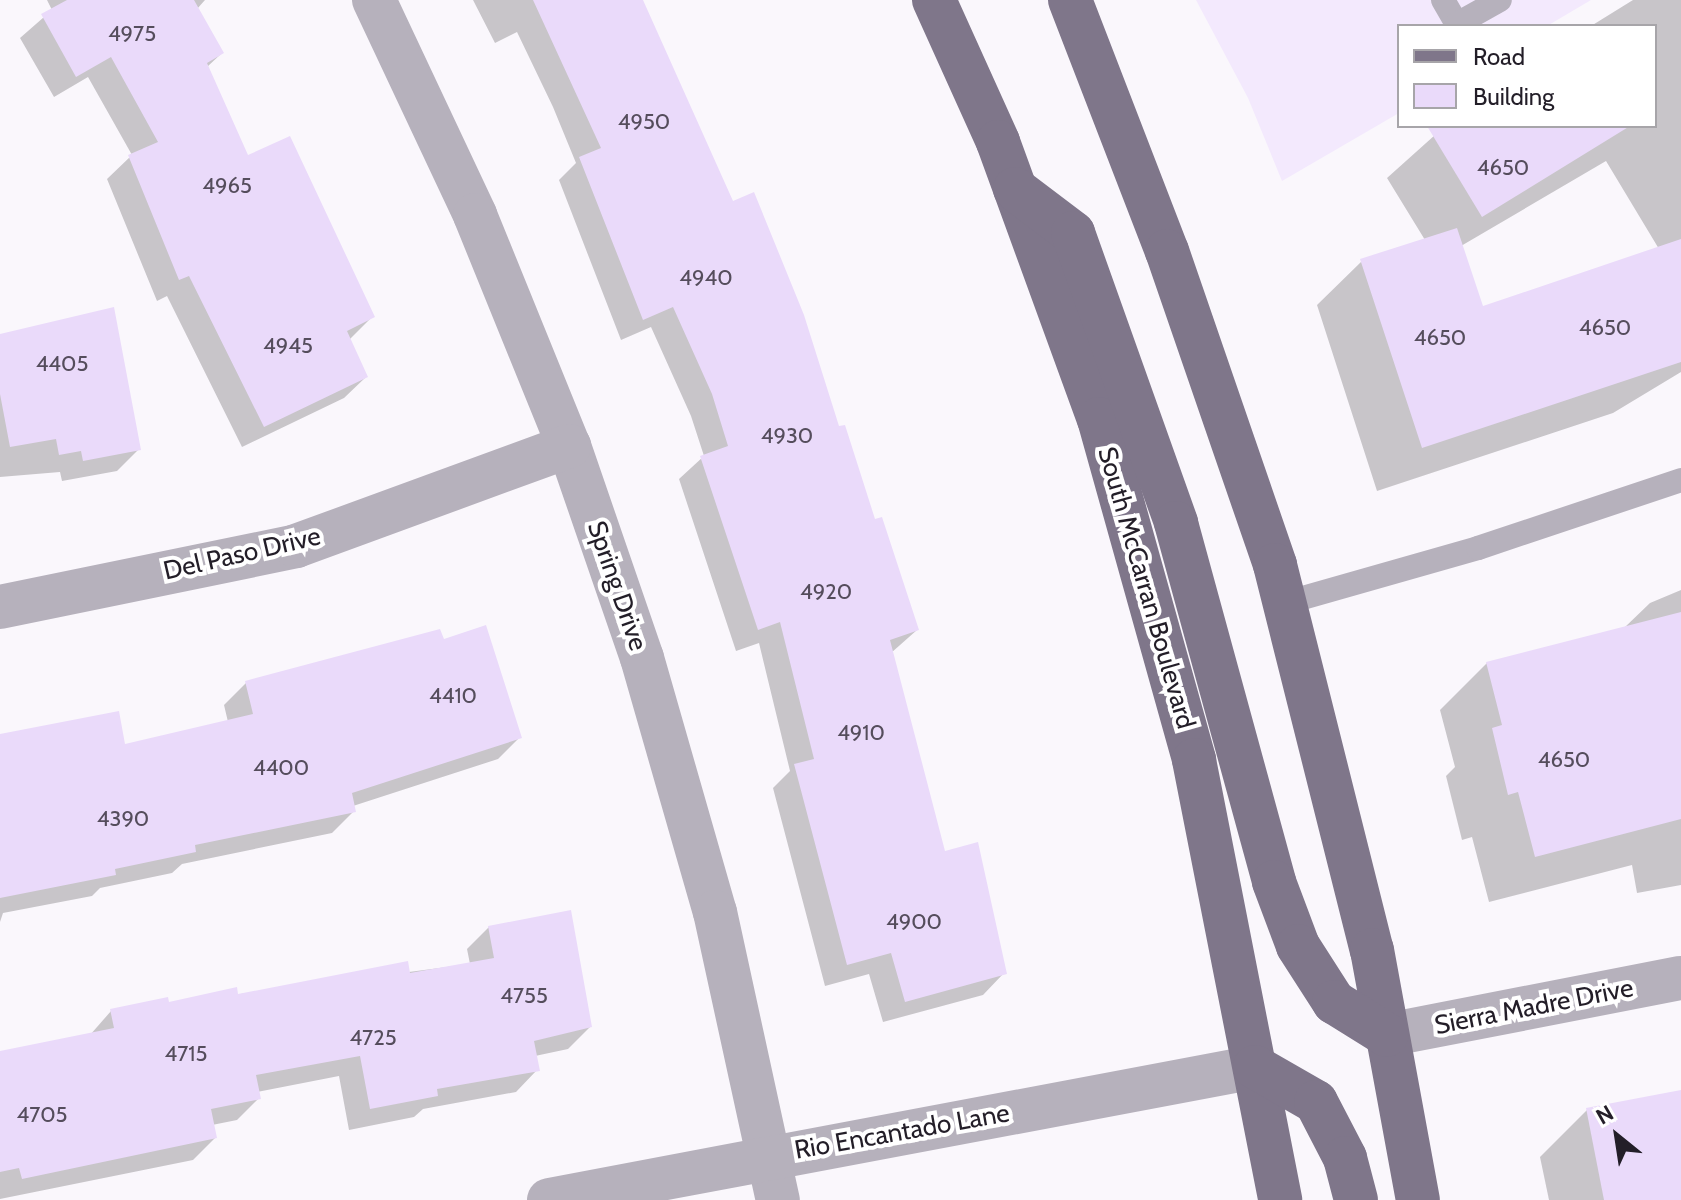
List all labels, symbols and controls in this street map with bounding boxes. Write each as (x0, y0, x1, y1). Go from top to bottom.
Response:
house number: 4975 (108, 21, 156, 47)
legend (1397, 24, 1657, 128)
text: Road (1473, 42, 1525, 71)
text: Building (1473, 82, 1554, 111)
house number: 4950 (618, 109, 670, 135)
house number: 4650 (1477, 155, 1529, 181)
house number: 4965 (202, 173, 252, 199)
house number: 4940 (679, 265, 733, 291)
house number: 4650 (1579, 315, 1631, 341)
house number: 4650 (1414, 325, 1466, 351)
house number: 4945 (263, 333, 313, 359)
house number: 4405 (36, 351, 88, 377)
house number: 4930 (761, 423, 813, 449)
street label: South McCarran Boulevard (1091, 443, 1201, 733)
street label: Spring Drive (580, 517, 654, 655)
street label: Del Paso Drive (160, 521, 324, 587)
house number: 4920 (800, 579, 852, 605)
house number: 4410 (429, 683, 477, 709)
house number: 4910 (837, 720, 885, 746)
house number: 4650 (1538, 747, 1590, 773)
house number: 4400 (253, 755, 309, 781)
house number: 4390 (97, 806, 149, 832)
house number: 4900 (886, 909, 942, 935)
street label: Sierra Madre Drive (1432, 972, 1636, 1042)
house number: 4755 (500, 983, 548, 1009)
house number: 4725 (349, 1025, 397, 1051)
house number: 4715 (165, 1041, 207, 1067)
north arrow (1577, 1096, 1657, 1176)
street label: Rio Encantado Lane (792, 1098, 1012, 1166)
text: N (1591, 1099, 1618, 1130)
house number: 4705 (17, 1102, 67, 1128)

